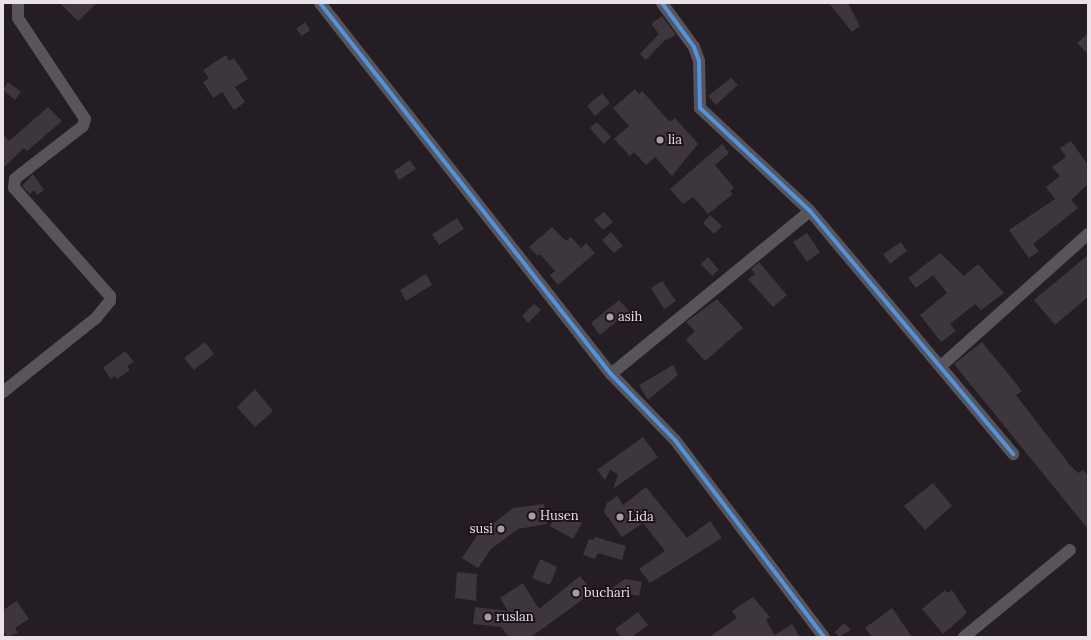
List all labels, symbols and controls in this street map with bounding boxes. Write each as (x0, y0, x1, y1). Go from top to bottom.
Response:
place label: lia (668, 132, 682, 148)
marker: lia (655, 135, 665, 145)
place label: asih (618, 309, 642, 325)
marker: asih (605, 312, 615, 322)
place label: Husen (540, 508, 579, 524)
place label: Lida (628, 509, 654, 525)
marker: Husen (527, 511, 537, 521)
marker: Lida (615, 512, 625, 522)
place label: susi (470, 521, 493, 537)
marker: susi (496, 524, 506, 534)
place label: buchari (584, 585, 630, 601)
marker: buchari (571, 588, 581, 598)
place label: ruslan (496, 609, 534, 625)
marker: ruslan (483, 612, 493, 622)

